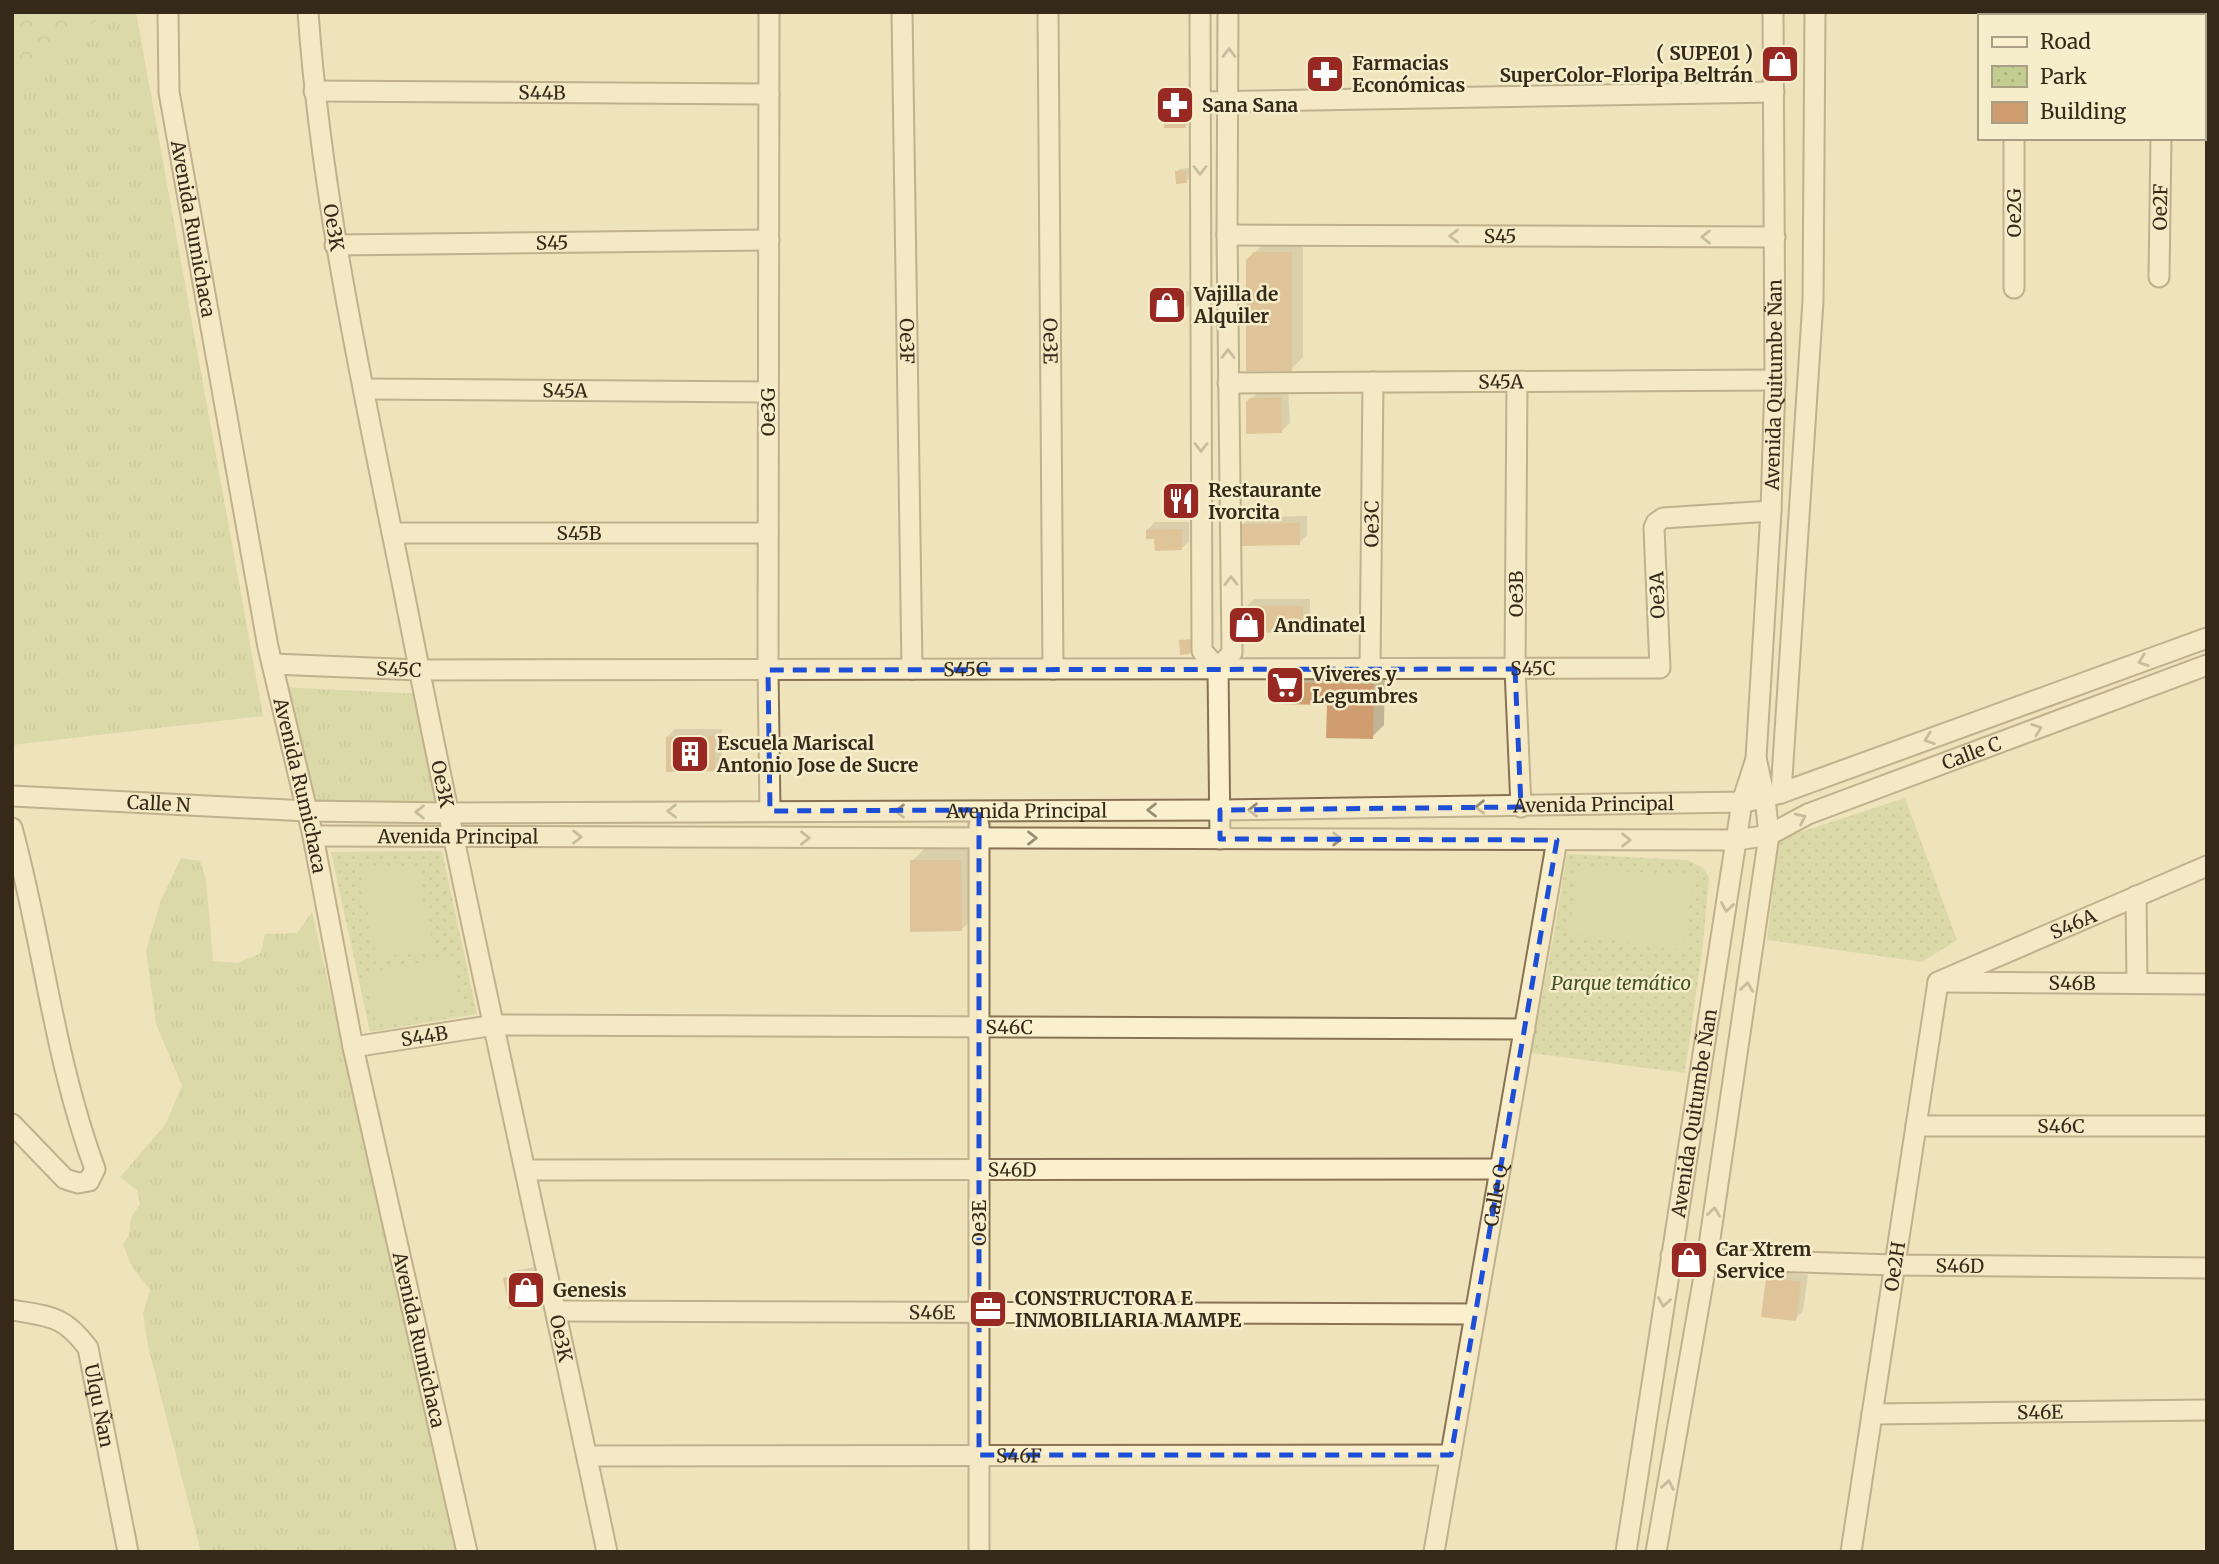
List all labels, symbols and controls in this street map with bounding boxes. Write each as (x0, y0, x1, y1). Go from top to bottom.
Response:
legend (1978, 14, 2205, 140)
text: Road (2040, 28, 2091, 55)
place label: ( SUPE01 ) SuperColor-Floripa Beltrán (1499, 41, 1753, 87)
shop icon: ( SUPE01 ) SuperColor-Floripa Beltrán (1759, 43, 1801, 85)
one-way arrow (1221, 47, 1236, 58)
place label: Farmacias Económicas (1352, 51, 1466, 97)
pharmacy icon: Farmacias Económicas (1304, 53, 1346, 95)
text: Park (2040, 63, 2087, 90)
street label: S44B (518, 80, 566, 105)
pharmacy icon: Sana Sana (1154, 84, 1196, 126)
place label: Sana Sana (1202, 93, 1299, 117)
text: Building (2040, 98, 2127, 125)
street label: Avenida Rumichaca (166, 137, 221, 319)
one-way arrow (1192, 166, 1208, 176)
street label: Oe2F (2148, 183, 2172, 230)
street label: Oe2G (2002, 188, 2026, 237)
street label: Oe3K (318, 202, 350, 253)
street label: S45 (1484, 224, 1516, 248)
one-way arrow (1449, 228, 1459, 244)
one-way arrow (1701, 229, 1711, 245)
street label: S45 (536, 230, 568, 255)
street label: Avenida Quitumbe Ñan (1760, 279, 1787, 492)
place label: Vajilla de Alquiler (1193, 282, 1278, 328)
shop icon: Vajilla de Alquiler (1146, 284, 1188, 326)
street label: Oe3F (895, 318, 919, 364)
street label: Oe3E (1038, 318, 1063, 364)
one-way arrow (1220, 348, 1235, 359)
street label: S45A (1478, 369, 1524, 394)
street label: S45A (542, 378, 588, 403)
street label: Oe3G (756, 388, 780, 436)
one-way arrow (1193, 442, 1209, 453)
place label: Restaurante Ivorcita (1208, 478, 1321, 524)
restaurant icon: Restaurante Ivorcita (1160, 480, 1202, 522)
street label: Oe3C (1359, 500, 1384, 548)
street label: S45B (557, 521, 602, 545)
street label: Oe3B (1504, 570, 1528, 617)
street label: Oe3A (1644, 570, 1670, 619)
one-way arrow (1223, 575, 1239, 586)
shop icon: Andinatel (1226, 604, 1268, 646)
place label: Andinatel (1273, 613, 1366, 637)
one-way arrow (2137, 653, 2149, 667)
street label: S45C (376, 656, 422, 682)
street label: S45C (1510, 656, 1556, 680)
street label: S45C (943, 657, 989, 681)
place label: Viveres y Legumbres (1311, 662, 1418, 708)
supermarket icon: Viveres y Legumbres (1264, 664, 1306, 706)
street label: Avenida Rumichaca (268, 694, 332, 875)
one-way arrow (2030, 723, 2042, 737)
place label: Escuela Mariscal Antonio Jose de Sucre (716, 731, 918, 777)
one-way arrow (1923, 731, 1935, 745)
street label: Calle C (1938, 731, 2004, 775)
building icon: Escuela Mariscal Antonio Jose de Sucre (669, 733, 711, 775)
street label: Oe3K (426, 758, 459, 810)
street label: Calle N (126, 790, 192, 817)
street label: Avenida Principal (1512, 791, 1674, 818)
street label: Avenida Principal (945, 798, 1107, 823)
one-way arrow (1475, 800, 1486, 815)
one-way arrow (1146, 802, 1156, 818)
one-way arrow (1247, 802, 1258, 818)
one-way arrow (666, 803, 677, 819)
one-way arrow (894, 803, 904, 819)
one-way arrow (414, 804, 425, 820)
one-way arrow (1794, 812, 1806, 826)
street label: Avenida Principal (377, 824, 539, 849)
one-way arrow (572, 829, 583, 845)
one-way arrow (800, 830, 810, 846)
one-way arrow (1027, 830, 1038, 846)
one-way arrow (1333, 831, 1343, 847)
one-way arrow (1621, 832, 1631, 848)
one-way arrow (1720, 902, 1735, 913)
street label: S46A (2046, 903, 2100, 944)
park label: Parque temático (1551, 971, 1691, 995)
street label: S46B (2048, 971, 2096, 995)
one-way arrow (1739, 981, 1754, 993)
street label: Avenida Quitumbe Ñan (1666, 1007, 1722, 1220)
street label: S46C (986, 1015, 1033, 1039)
street label: S44B (399, 1020, 450, 1051)
street label: S46C (2037, 1114, 2085, 1138)
street label: S46D (988, 1157, 1036, 1182)
street label: Calle Q (1478, 1161, 1513, 1228)
street label: Oe3E (967, 1200, 991, 1246)
one-way arrow (1706, 1206, 1721, 1218)
place label: Car Xtrem Service (1716, 1237, 1811, 1283)
shop icon: Car Xtrem Service (1668, 1239, 1710, 1281)
street label: Oe2H (1879, 1240, 1910, 1293)
street label: Avenida Rumichaca (387, 1249, 451, 1430)
street label: S46D (1935, 1253, 1984, 1278)
shop icon: Genesis (505, 1269, 547, 1311)
place label: Genesis (553, 1278, 627, 1302)
place label: CONSTRUCTORA E INMOBILIARIA MAMPE (1015, 1286, 1242, 1332)
office icon: CONSTRUCTORA E INMOBILIARIA MAMPE (967, 1288, 1009, 1330)
one-way arrow (1657, 1296, 1672, 1307)
street label: S46E (909, 1300, 955, 1324)
street label: Oe3K (544, 1312, 578, 1364)
street label: Ulqu Ñan (79, 1362, 119, 1450)
street label: S46E (2017, 1400, 2063, 1424)
street label: S46F (996, 1443, 1042, 1468)
one-way arrow (1659, 1479, 1674, 1491)

